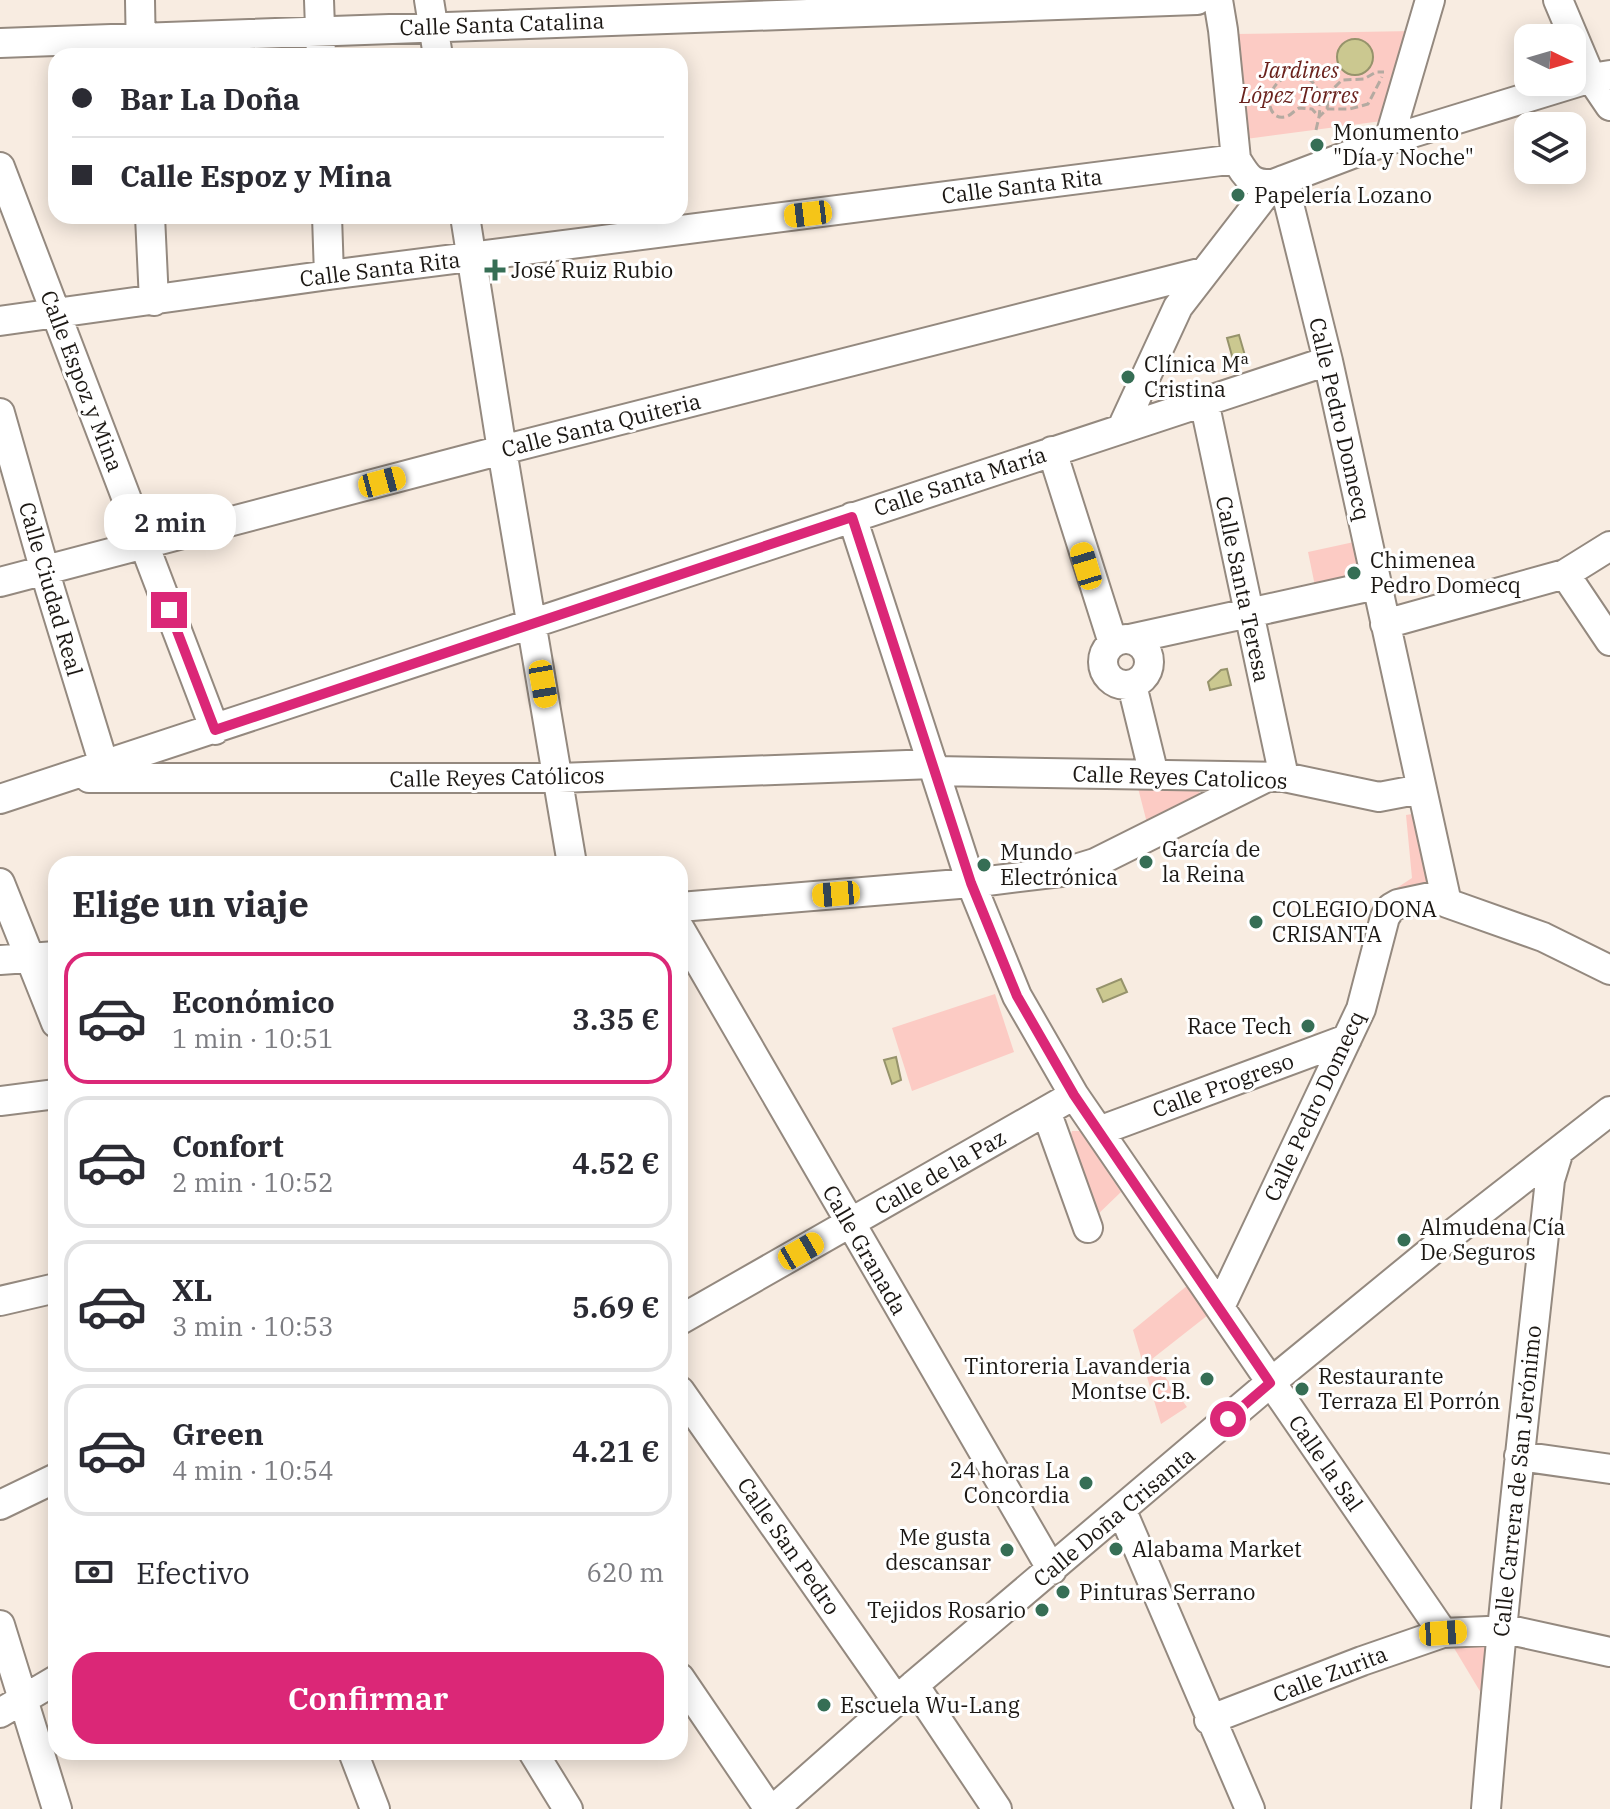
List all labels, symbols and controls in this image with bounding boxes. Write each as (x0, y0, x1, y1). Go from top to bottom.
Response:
street label: Calle Santa Catalina (399, 5, 605, 42)
north arrow (1514, 24, 1586, 96)
map controls (1514, 24, 1586, 184)
park label: Jardines López Torres (1238, 55, 1359, 109)
text: Bar La Doña (120, 79, 300, 118)
button: layers (1514, 112, 1586, 184)
place label: Monumento "Día y Noche" (1333, 117, 1474, 171)
marker: Monumento "Día y Noche" (1308, 136, 1326, 154)
text: Calle Espoz y Mina (120, 156, 392, 195)
street label: Calle Santa Rita (940, 161, 1104, 210)
place label: Papelería Lozano (1254, 180, 1432, 209)
marker: Papelería Lozano (1229, 186, 1247, 204)
car (783, 199, 833, 229)
street label: Calle Santa Rita (298, 244, 462, 293)
place label: José Ruiz Rubio (511, 255, 673, 284)
marker: José Ruiz Rubio (486, 261, 504, 279)
street label: Calle Espoz y Mina (34, 286, 130, 476)
street label: Calle Pedro Domecq (1303, 315, 1378, 523)
place label: Clínica Mª Cristina (1144, 349, 1249, 403)
marker: Clínica Mª Cristina (1119, 368, 1137, 386)
street label: Calle Santa Quiteria (498, 386, 704, 463)
street label: Calle Santa María (870, 439, 1050, 522)
car (356, 464, 408, 500)
street label: Calle Santa Teresa (1210, 493, 1277, 685)
callout: 2 min (103, 494, 235, 550)
street label: Calle Ciudad Real (13, 498, 90, 679)
text: 2 min (134, 505, 206, 539)
car (1068, 540, 1104, 592)
place label: Chimenea Pedro Domecq (1370, 545, 1521, 599)
marker: Chimenea Pedro Domecq (1345, 564, 1363, 582)
route end (151, 592, 187, 628)
car (527, 658, 559, 710)
street label: Calle Reyes Catolicos (1072, 758, 1288, 795)
street label: Calle Reyes Católicos (389, 760, 605, 793)
place label: García de la Reina (1162, 834, 1260, 888)
place label: Mundo Electrónica (1000, 837, 1118, 891)
marker: García de la Reina (1137, 853, 1155, 871)
marker: Mundo Electrónica (975, 856, 993, 874)
text: Elige un viaje (72, 880, 309, 927)
car (811, 880, 861, 908)
place label: COLEGIO DONA CRISANTA (1272, 894, 1437, 948)
marker: COLEGIO DONA CRISANTA (1247, 913, 1265, 931)
icon: car (76, 982, 148, 1054)
text: Económico (172, 982, 335, 1021)
text: 3.35 € (572, 999, 660, 1038)
street label: Calle Pedro Domecq (1257, 1006, 1370, 1206)
place label: Race Tech (1187, 1011, 1292, 1040)
marker: Race Tech (1299, 1017, 1317, 1035)
text: 1 min · 10:51 (172, 1021, 334, 1055)
street label: Calle Progreso (1148, 1046, 1298, 1124)
street label: Calle de la Paz (869, 1122, 1011, 1221)
icon: car (76, 1126, 148, 1198)
text: Confort (172, 1126, 284, 1165)
text: 4.52 € (572, 1143, 660, 1182)
text: 2 min · 10:52 (172, 1165, 334, 1199)
street label: Calle Granada (817, 1180, 914, 1320)
place label: Almudena Cía De Seguros (1420, 1212, 1566, 1266)
car (774, 1229, 828, 1273)
marker: Almudena Cía De Seguros (1395, 1231, 1413, 1249)
icon: car (76, 1270, 148, 1342)
text: XL (172, 1270, 212, 1309)
text: 5.69 € (572, 1287, 660, 1326)
text: 3 min · 10:53 (172, 1309, 334, 1343)
street label: Calle Carrera de San Jerónimo (1486, 1324, 1547, 1638)
place label: Tintoreria Lavanderia Montse C.B. (964, 1351, 1191, 1405)
place label: Restaurante Terraza El Porrón (1318, 1361, 1500, 1415)
marker: Tintoreria Lavanderia Montse C.B. (1198, 1370, 1216, 1388)
marker: Restaurante Terraza El Porrón (1293, 1380, 1311, 1398)
route start (1210, 1401, 1246, 1437)
street label: Calle la Sal (1283, 1409, 1370, 1517)
icon: car (76, 1414, 148, 1486)
text: Green (172, 1414, 264, 1453)
text: 4.21 € (572, 1431, 660, 1470)
street label: Calle Doña Crisanta (1027, 1440, 1201, 1593)
text: 4 min · 10:54 (172, 1453, 334, 1487)
place label: 24 horas La Concordia (950, 1455, 1070, 1509)
street label: Calle San Pedro (731, 1471, 848, 1620)
marker: 24 horas La Concordia (1077, 1474, 1095, 1492)
place label: Me gusta descansar (885, 1522, 991, 1576)
place label: Alabama Market (1132, 1534, 1302, 1563)
marker: Alabama Market (1107, 1540, 1125, 1558)
marker: Me gusta descansar (998, 1541, 1016, 1559)
icon: cash (72, 1550, 116, 1594)
text: Efectivo (136, 1553, 250, 1592)
text: 620 m (586, 1555, 664, 1589)
place label: Pinturas Serrano (1079, 1577, 1255, 1606)
marker: Pinturas Serrano (1054, 1583, 1072, 1601)
place label: Tejidos Rosario (867, 1595, 1026, 1624)
marker: Tejidos Rosario (1033, 1601, 1051, 1619)
car (1418, 1619, 1468, 1647)
street label: Calle Zurita (1269, 1638, 1391, 1709)
button: Confirmar (72, 1652, 664, 1744)
place label: Escuela Wu-Lang (840, 1690, 1020, 1719)
marker: Escuela Wu-Lang (815, 1696, 833, 1714)

